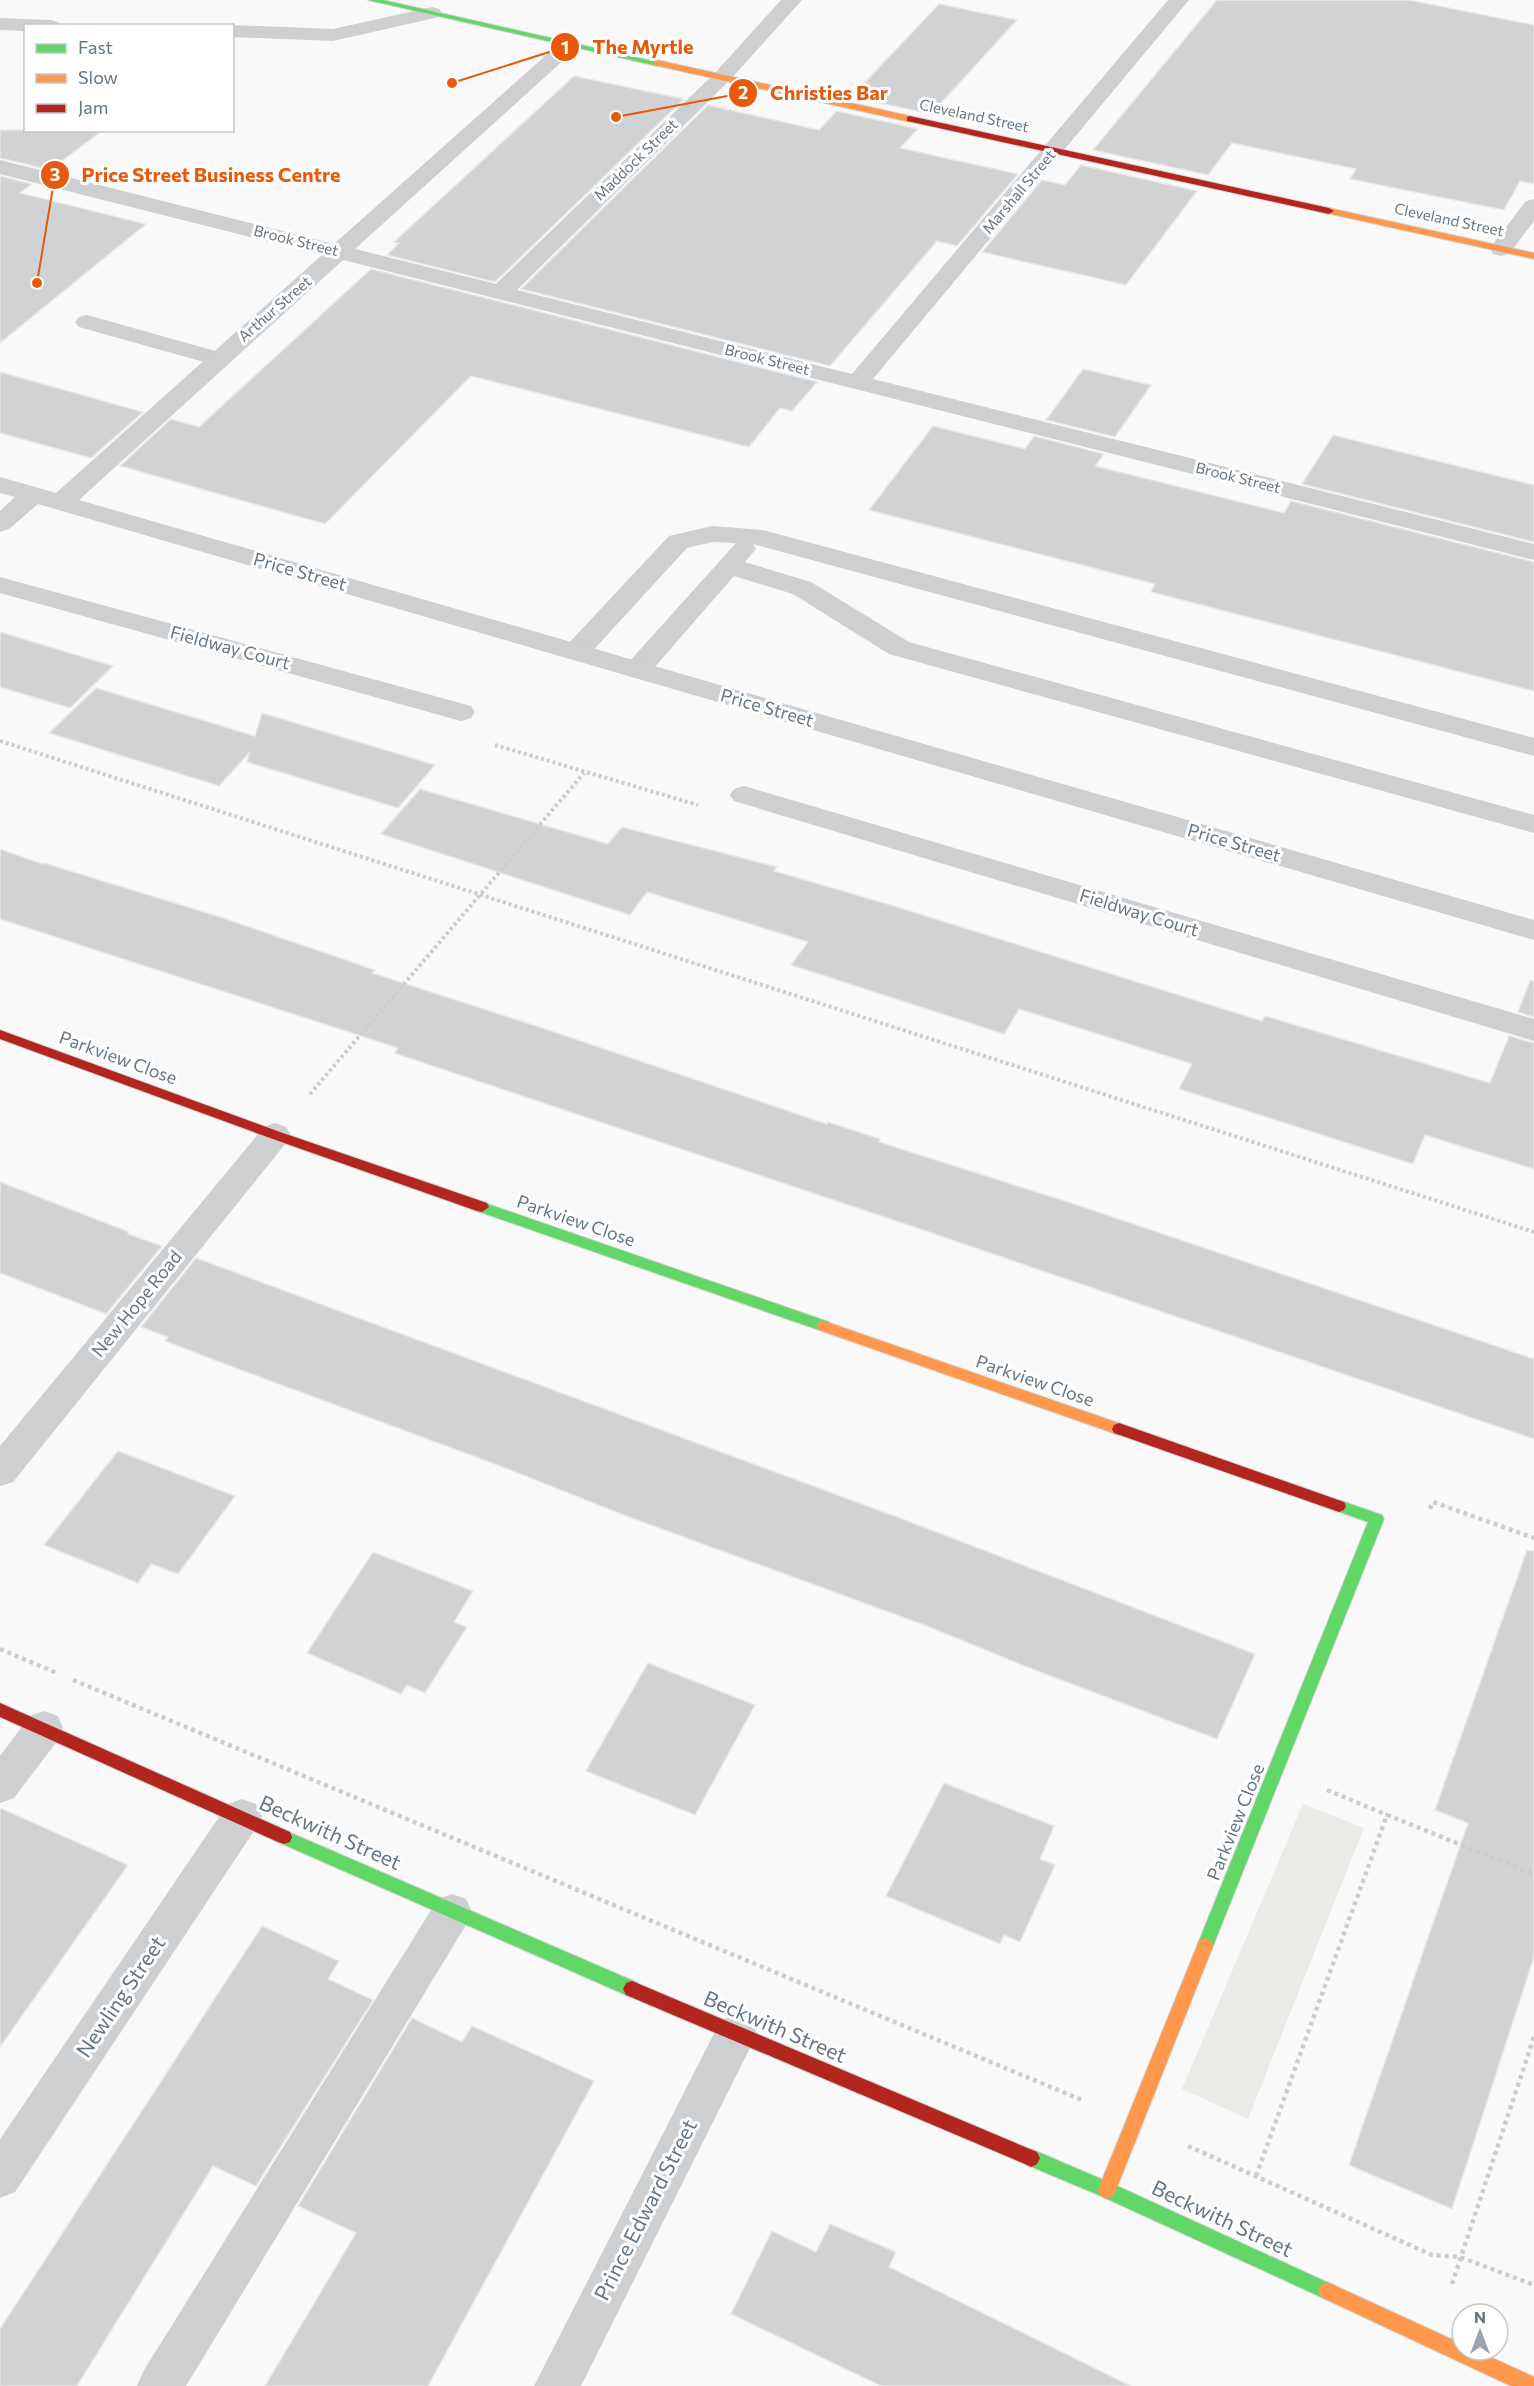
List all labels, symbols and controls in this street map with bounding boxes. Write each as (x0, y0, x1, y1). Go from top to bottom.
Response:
legend (24, 24, 234, 132)
callout: The Myrtle (550, 28, 705, 66)
text: The Myrtle (592, 34, 694, 58)
text: Fast (78, 36, 113, 58)
text: 1 (561, 36, 569, 58)
text: Slow (78, 66, 118, 88)
callout: Christies Bar (728, 74, 900, 112)
text: Christies Bar (770, 80, 888, 104)
text: 2 (738, 81, 748, 103)
street label: Cleveland Street (918, 95, 1031, 135)
text: Jam (78, 96, 108, 118)
street label: Maddock Street (590, 115, 681, 204)
street label: Marshall Street (978, 146, 1059, 237)
callout: Price Street Business Centre (40, 156, 353, 194)
text: Price Street Business Centre (81, 162, 341, 186)
text: 3 (50, 163, 60, 185)
street label: Cleveland Street (1393, 199, 1506, 239)
street label: Brook Street (252, 221, 341, 259)
street label: Arthur Street (234, 272, 314, 345)
street label: Brook Street (723, 340, 812, 378)
street label: Brook Street (1194, 458, 1283, 496)
street label: Price Street (251, 547, 349, 595)
street label: Fieldway Court (168, 620, 293, 674)
street label: Price Street (718, 683, 816, 731)
street label: Price Street (1185, 818, 1283, 866)
street label: Fieldway Court (1077, 883, 1201, 941)
street label: Parkview Close (56, 1026, 180, 1089)
street label: Parkview Close (514, 1189, 638, 1251)
street label: New Hope Road (87, 1246, 186, 1361)
street label: Parkview Close (973, 1349, 1097, 1411)
street label: Parkview Close (1202, 1760, 1268, 1883)
street label: Beckwith Street (256, 1789, 405, 1874)
street label: Newling Street (70, 1931, 170, 2062)
street label: Beckwith Street (700, 1984, 851, 2067)
street label: Prince Edward Street (588, 2114, 701, 2304)
street label: Beckwith Street (1148, 2174, 1297, 2261)
north arrow (1450, 2302, 1510, 2362)
text: N (1474, 2307, 1486, 2326)

